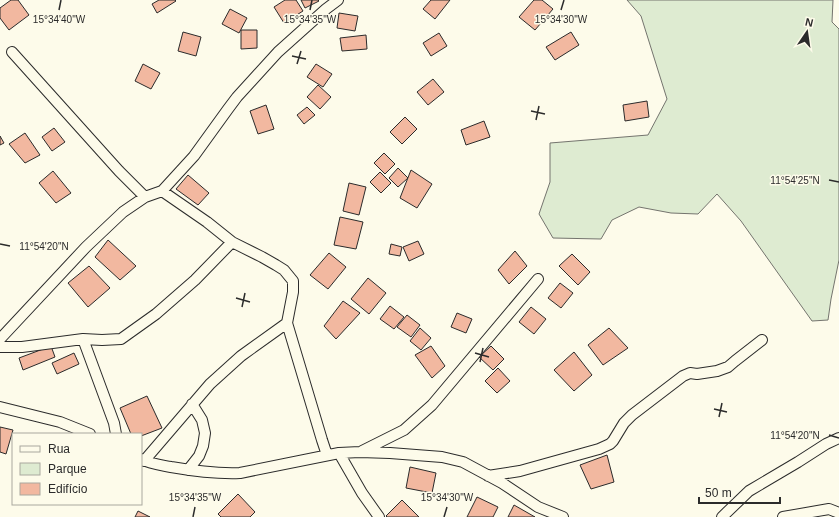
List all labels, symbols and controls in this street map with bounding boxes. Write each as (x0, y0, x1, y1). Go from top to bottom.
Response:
north arrow (787, 12, 827, 52)
text: 15°34'40"W (33, 14, 86, 25)
text: 15°34'35"W (284, 14, 337, 25)
text: 15°34'30"W (535, 14, 588, 25)
text: N (804, 16, 815, 29)
text: 11°54'25"N (770, 175, 820, 186)
text: 11°54'20"N (19, 241, 69, 252)
text: 11°54'20"N (770, 430, 820, 441)
legend (12, 433, 142, 505)
text: Rua (48, 442, 70, 456)
text: Parque (48, 462, 87, 476)
scale bar (699, 479, 780, 505)
text: Edifício (48, 482, 88, 496)
text: 50 m (705, 486, 732, 500)
text: 15°34'35"W (169, 492, 222, 503)
text: 15°34'30"W (421, 492, 474, 503)

